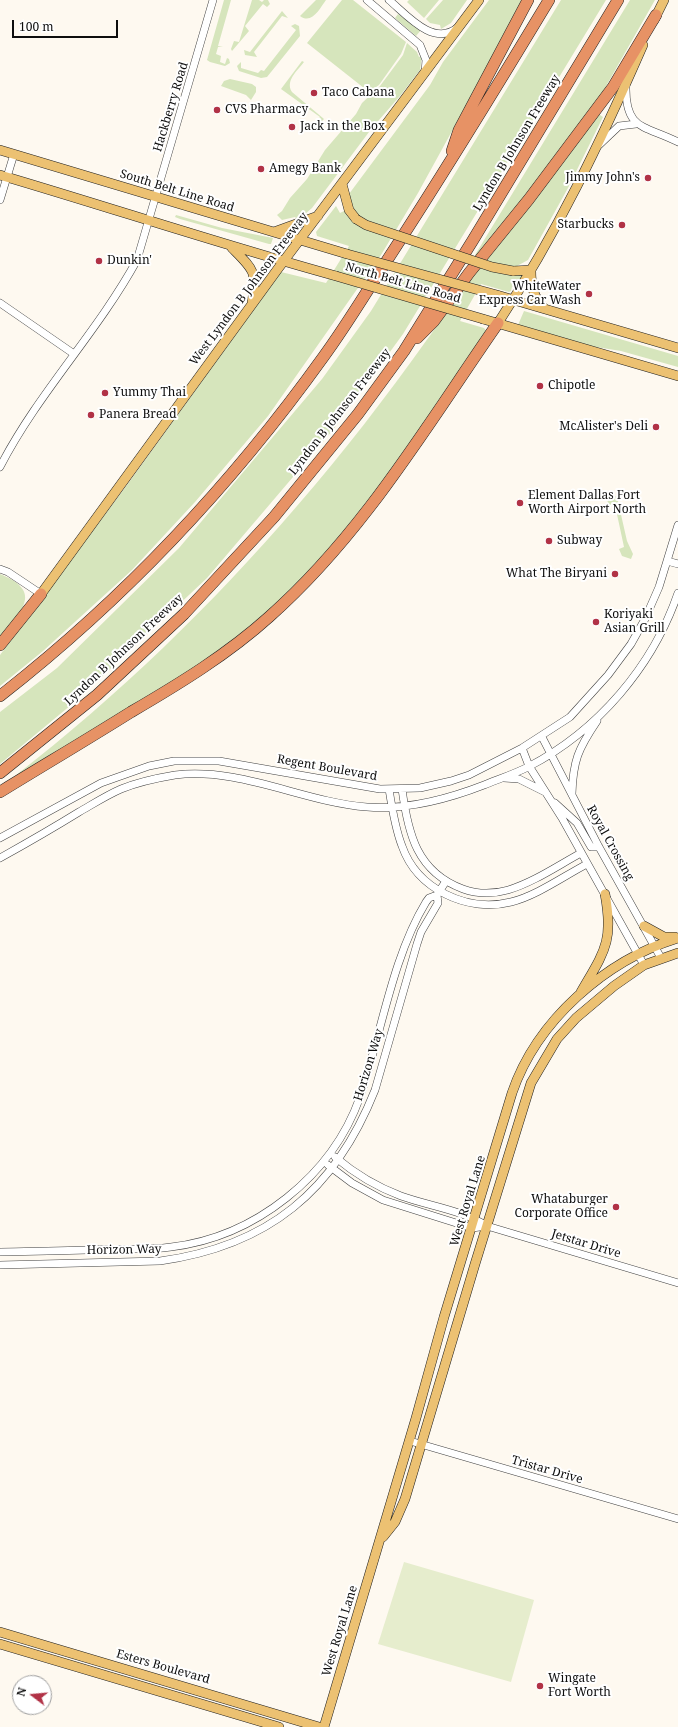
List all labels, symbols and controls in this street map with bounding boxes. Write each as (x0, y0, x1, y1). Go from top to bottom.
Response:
scale bar (14, 12, 120, 38)
text: 100 m (19, 18, 54, 35)
street label: Hackberry Road (151, 60, 191, 154)
street label: Lyndon B Johnson Freeway (470, 72, 564, 214)
place label: Taco Cabana (322, 86, 394, 100)
marker: Taco Cabana (309, 88, 319, 98)
place label: CVS Pharmacy (225, 103, 308, 117)
marker: CVS Pharmacy (212, 105, 222, 115)
place label: Jack in the Box (300, 120, 385, 134)
marker: Jack in the Box (287, 122, 297, 132)
place label: Amegy Bank (269, 162, 341, 176)
marker: Amegy Bank (256, 164, 266, 174)
street label: South Belt Line Road (118, 167, 236, 215)
place label: Jimmy John's (565, 171, 640, 185)
marker: Jimmy John's (643, 173, 653, 183)
street label: West Lyndon B Johnson Freeway (187, 210, 311, 368)
place label: Starbucks (558, 218, 614, 232)
marker: Starbucks (617, 220, 627, 230)
place label: Dunkin' (107, 254, 152, 268)
marker: Dunkin' (94, 256, 104, 266)
street label: North Belt Line Road (344, 260, 462, 306)
place label: WhiteWater Express Car Wash (479, 280, 581, 308)
marker: WhiteWater Express Car Wash (584, 289, 594, 299)
street label: Lyndon B Johnson Freeway (286, 346, 394, 478)
place label: Chipotle (548, 379, 595, 393)
marker: Chipotle (535, 381, 545, 391)
place label: Yummy Thai (113, 386, 186, 400)
marker: Yummy Thai (100, 388, 110, 398)
place label: Panera Bread (99, 408, 176, 422)
marker: Panera Bread (86, 410, 96, 420)
place label: McAlister's Deli (559, 420, 648, 434)
marker: McAlister's Deli (651, 422, 661, 432)
place label: Element Dallas Fort Worth Airport North (528, 489, 646, 517)
marker: Element Dallas Fort Worth Airport North (515, 498, 525, 508)
place label: Subway (557, 534, 602, 548)
marker: Subway (544, 536, 554, 546)
place label: What The Biryani (506, 567, 607, 581)
marker: What The Biryani (610, 569, 620, 579)
street label: Lyndon B Johnson Freeway (62, 591, 186, 709)
place label: Koriyaki Asian Grill (604, 608, 665, 636)
marker: Koriyaki Asian Grill (591, 617, 601, 627)
street label: Regent Boulevard (276, 752, 378, 784)
street label: Royal Crossing (583, 803, 637, 883)
street label: Horizon Way (351, 1027, 387, 1103)
street label: West Royal Lane (447, 1154, 489, 1248)
place label: Whataburger Corporate Office (515, 1193, 608, 1221)
marker: Whataburger Corporate Office (611, 1202, 621, 1212)
street label: Jetstar Drive (550, 1227, 622, 1261)
street label: Horizon Way (86, 1242, 162, 1258)
street label: Tristar Drive (510, 1453, 584, 1487)
street label: West Royal Lane (319, 1584, 361, 1678)
street label: Esters Boulevard (114, 1647, 212, 1687)
place label: Wingate Fort Worth (548, 1672, 611, 1700)
north arrow (12, 1675, 52, 1715)
marker: Wingate Fort Worth (535, 1681, 545, 1691)
text: N (13, 1686, 29, 1698)

